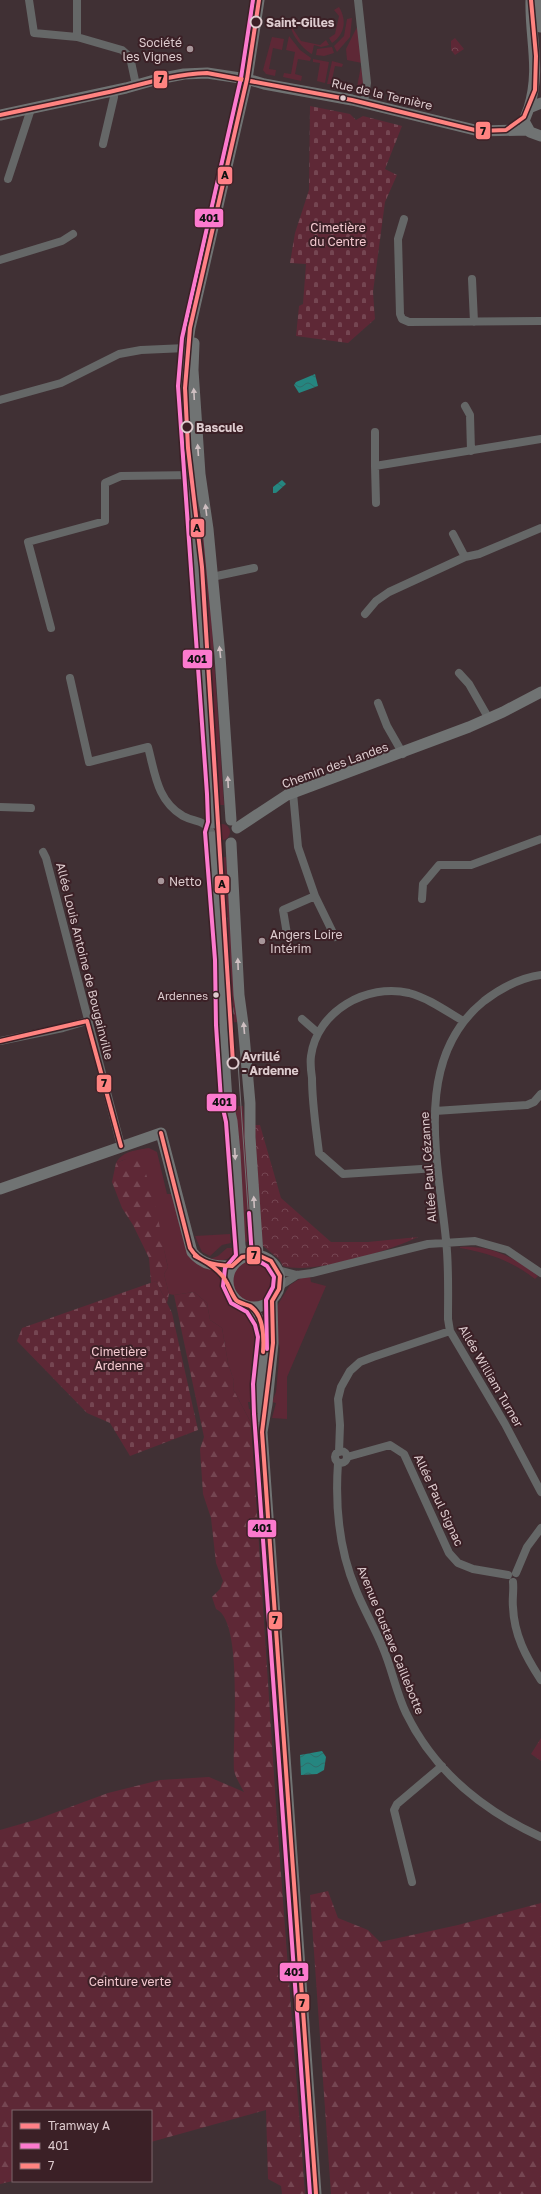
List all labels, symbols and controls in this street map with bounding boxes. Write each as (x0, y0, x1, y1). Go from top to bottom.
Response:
marker: Saint-Gilles (249, 15, 263, 29)
place label: Saint-Gilles (266, 15, 335, 30)
place label: Société les Vignes (123, 35, 182, 64)
marker: Société les Vignes (185, 44, 195, 54)
line badge: 7 (153, 70, 168, 89)
text: 7 (158, 72, 164, 85)
street label: Rue de la Ternière (330, 75, 434, 113)
unlabelled marker (338, 93, 348, 103)
line badge: 7 (475, 121, 491, 140)
text: 7 (480, 124, 486, 137)
line badge: A (217, 166, 233, 185)
text: A (221, 168, 229, 181)
line badge: 401 (194, 208, 224, 228)
text: 401 (199, 211, 219, 224)
park label: Cimetière du Centre (310, 220, 366, 249)
one-way arrow (191, 387, 197, 400)
marker: Bascule (180, 420, 194, 434)
place label: Bascule (196, 420, 243, 435)
one-way arrow (195, 444, 202, 456)
one-way arrow (203, 504, 209, 516)
line badge: A (190, 518, 205, 538)
text: A (193, 521, 201, 534)
one-way arrow (217, 646, 223, 658)
line badge: 401 (182, 649, 213, 669)
text: 401 (187, 652, 207, 665)
street label: Chemin des Landes (280, 739, 390, 791)
one-way arrow (224, 776, 231, 788)
street label: Allée Louis Antoine de Bougainville (53, 861, 117, 1061)
place label: Netto (169, 874, 202, 889)
line badge: A (214, 875, 230, 894)
marker: Netto (156, 876, 166, 886)
text: A (218, 877, 226, 890)
place label: Angers Loire Intérim (270, 927, 342, 956)
marker: Angers Loire Intérim (257, 936, 267, 946)
one-way arrow (234, 958, 241, 970)
place label: Ardennes (158, 989, 208, 1002)
marker: Ardennes (211, 990, 221, 1000)
one-way arrow (240, 1022, 247, 1034)
place label: Avrillé - Ardenne (242, 1049, 299, 1078)
marker: Avrillé - Ardenne (226, 1056, 240, 1070)
line badge: 7 (96, 1074, 112, 1093)
text: 7 (101, 1076, 107, 1089)
line badge: 401 (206, 1093, 237, 1112)
text: 401 (212, 1095, 232, 1108)
street label: Allée Paul Cézanne (417, 1111, 439, 1223)
one-way arrow (232, 1148, 238, 1161)
one-way arrow (251, 1195, 257, 1208)
line badge: 7 (246, 1246, 261, 1265)
text: 7 (251, 1248, 257, 1261)
street label: Allée William Turner (456, 1322, 527, 1430)
park label: Cimetière Ardenne (91, 1344, 147, 1373)
street label: Allée Paul Signac (411, 1452, 467, 1549)
line badge: 401 (247, 1519, 277, 1538)
text: 401 (252, 1521, 272, 1534)
street label: Avenue Gustave Caillebotte (354, 1564, 428, 1717)
line badge: 7 (268, 1611, 283, 1630)
text: 7 (272, 1613, 278, 1626)
line badge: 401 (279, 1962, 309, 1982)
text: 401 (284, 1965, 304, 1978)
park label: Ceinture verte (89, 1974, 171, 1989)
line badge: 7 (295, 1993, 310, 2012)
text: 7 (299, 1996, 305, 2009)
legend (12, 2110, 152, 2182)
text: Tramway A (48, 2118, 110, 2133)
text: 401 (48, 2138, 69, 2153)
text: 7 (48, 2158, 54, 2173)

